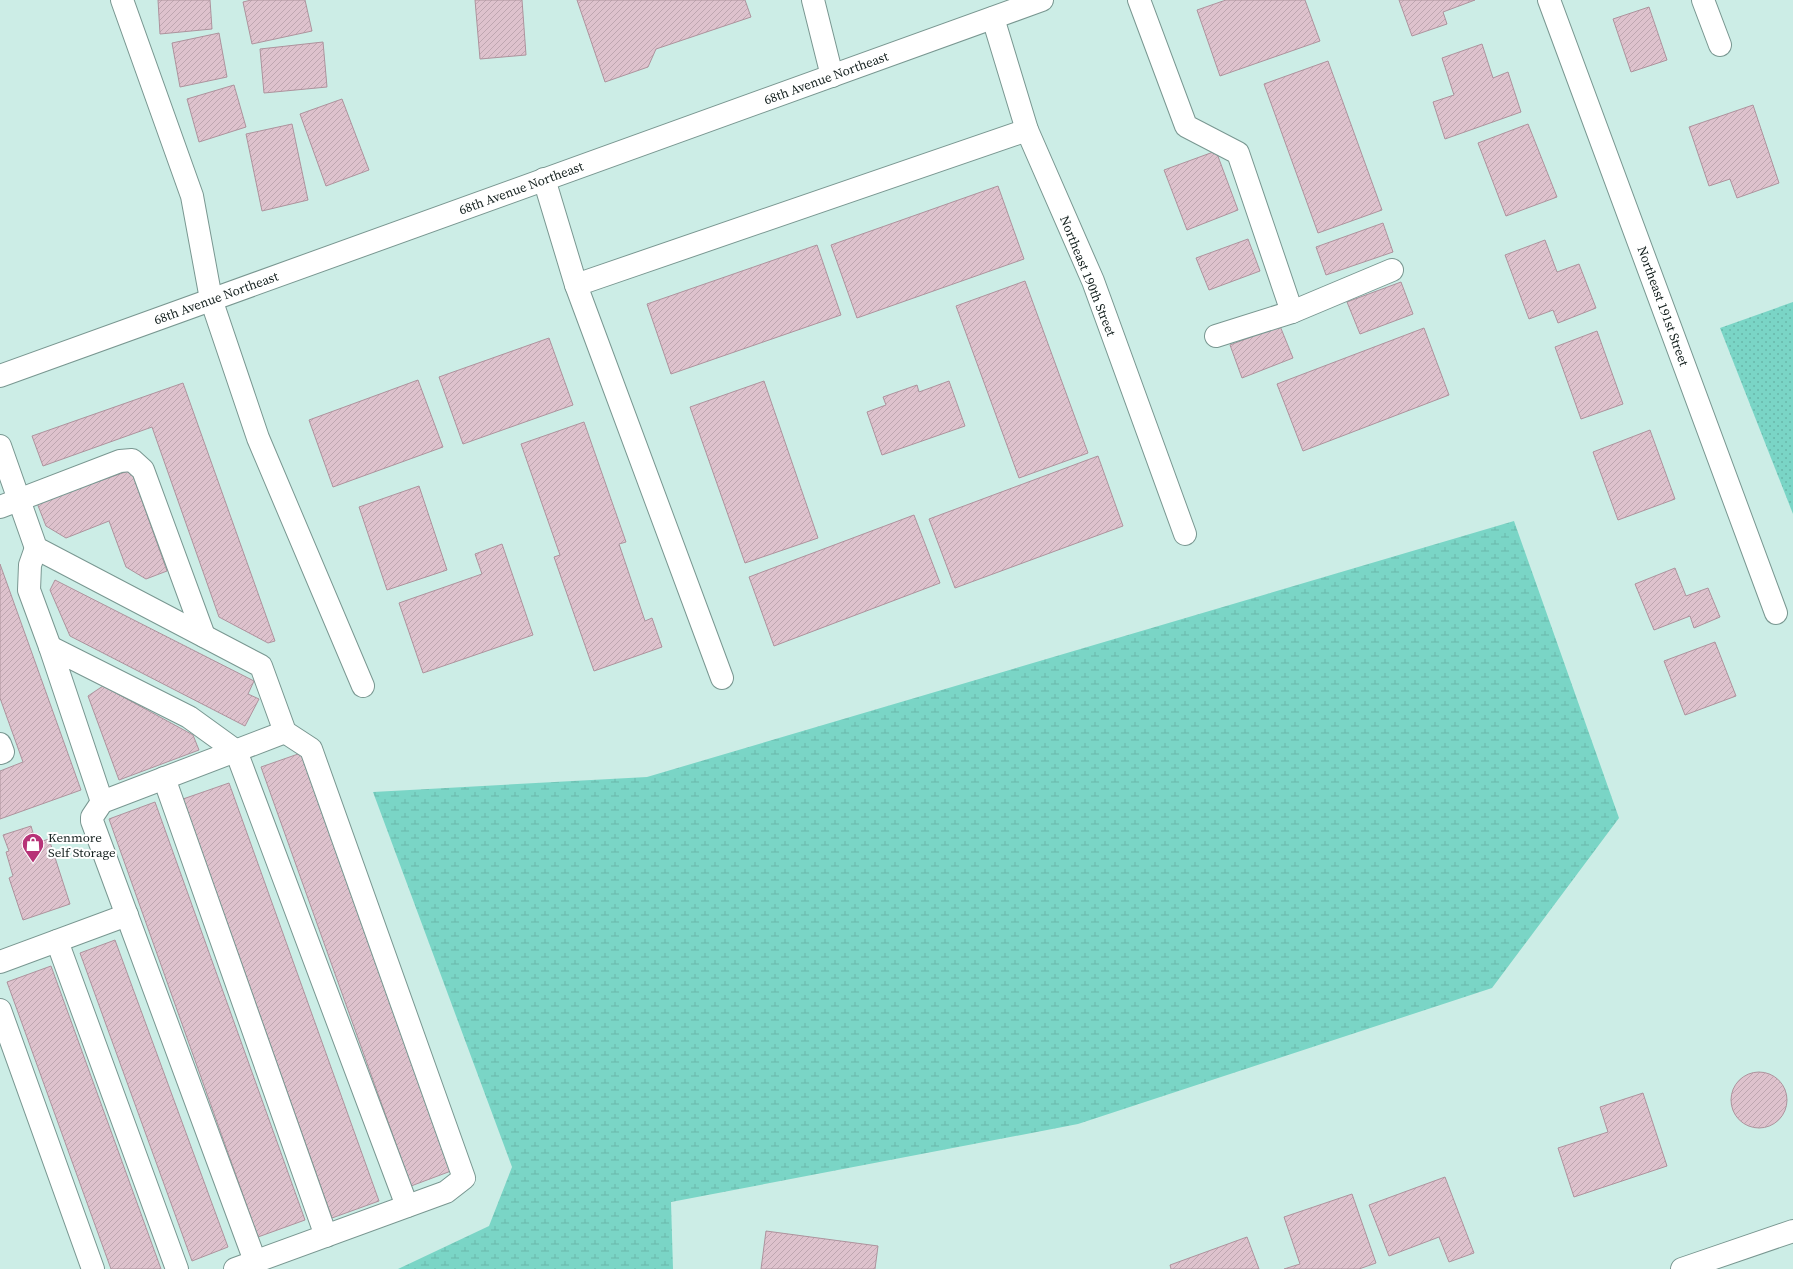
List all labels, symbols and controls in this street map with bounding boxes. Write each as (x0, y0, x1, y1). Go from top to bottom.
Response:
street label: 68th Avenue Northeast (761, 47, 891, 108)
street label: 68th Avenue Northeast (456, 157, 586, 218)
street label: Northeast 190th Street (1056, 213, 1120, 339)
street label: Northeast 191st Street (1633, 244, 1693, 369)
street label: 68th Avenue Northeast (151, 267, 281, 328)
place label: Kenmore Self Storage (48, 829, 116, 861)
shop icon: Kenmore Self Storage (20, 831, 46, 864)

